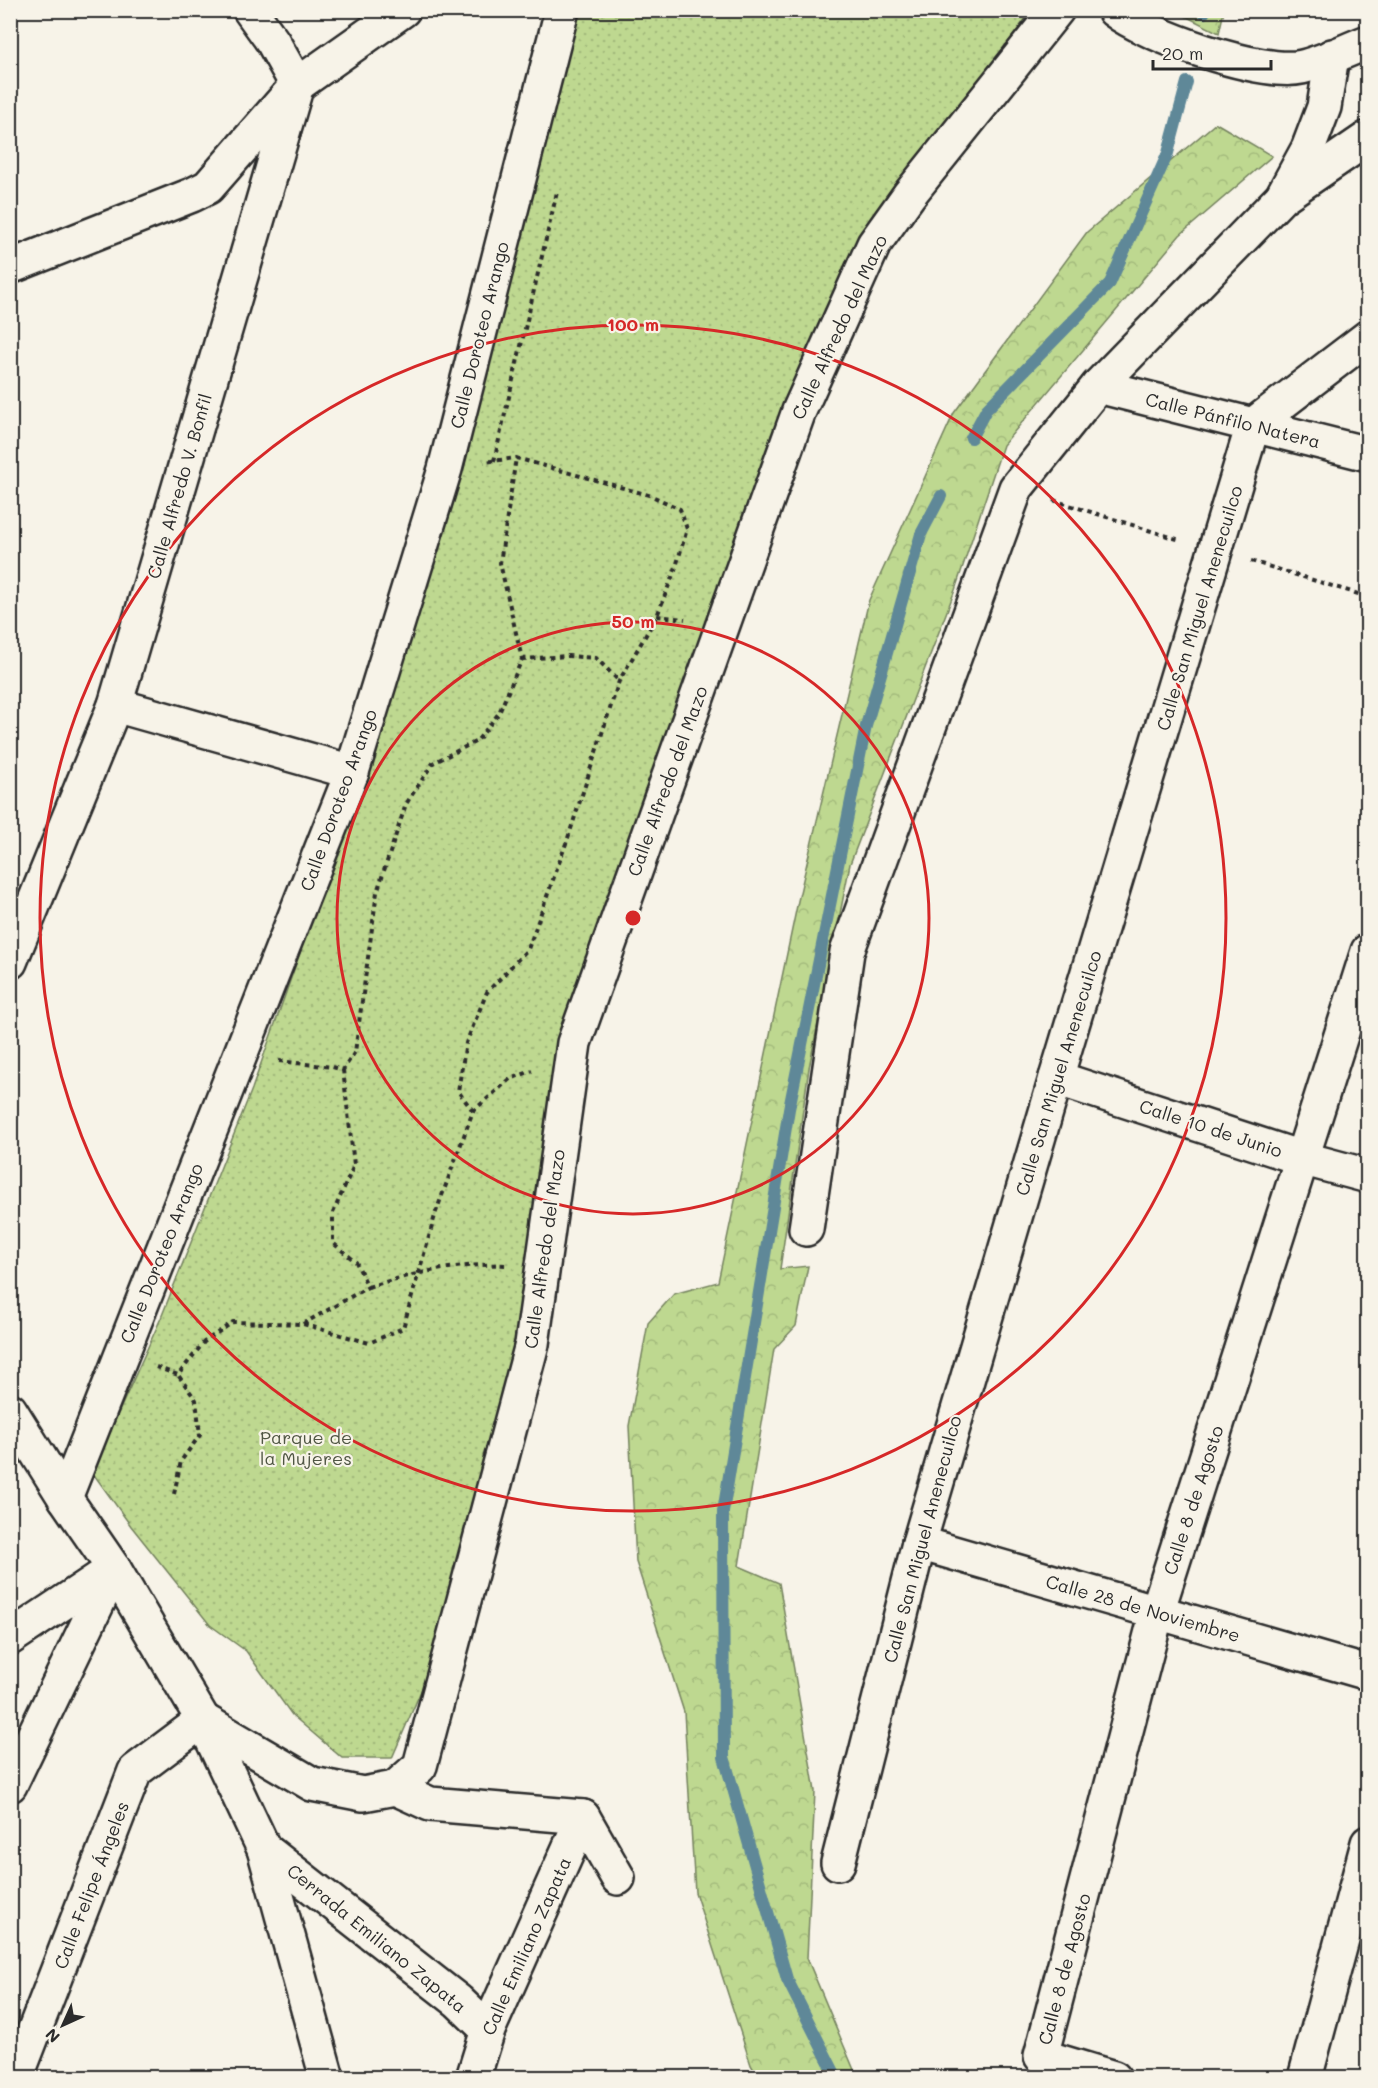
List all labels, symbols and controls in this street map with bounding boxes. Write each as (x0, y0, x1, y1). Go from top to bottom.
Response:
scale bar (1153, 33, 1272, 71)
text: 20 m (1162, 41, 1203, 65)
street label: Calle Alfredo del Mazo (786, 231, 893, 423)
street label: Calle Doroteo Arango (444, 239, 514, 431)
text: 100 m (607, 312, 659, 336)
street label: Calle Pánfilo Natera (1143, 387, 1323, 453)
street label: Calle Alfredo V. Bonfil (141, 391, 217, 581)
street label: Calle San Miguel Anenecuilco (1150, 482, 1248, 733)
text: 50 m (612, 609, 654, 633)
street label: Calle Alfredo del Mazo (621, 682, 713, 880)
street label: Calle Doroteo Arango (294, 705, 382, 894)
centre of rings (623, 908, 643, 928)
street label: Calle San Miguel Anenecuilco (1009, 947, 1107, 1198)
street label: Calle 10 de Junio (1136, 1094, 1286, 1163)
street label: Calle Alfredo del Mazo (518, 1147, 570, 1350)
street label: Calle Doroteo Arango (114, 1159, 208, 1347)
street label: Calle San Miguel Anenecuilco (877, 1412, 967, 1665)
street label: Calle 8 de Agosto (1158, 1422, 1229, 1578)
park label: Parque de la Mujeres (260, 1425, 352, 1470)
street label: Calle 28 de Noviembre (1043, 1569, 1243, 1647)
street label: Calle Felipe Ángeles (48, 1798, 134, 1972)
street label: Calle Emiliano Zapata (476, 1853, 576, 2039)
street label: Cerrada Emiliano Zapata (282, 1858, 472, 2018)
street label: Calle 8 de Agosto (1032, 1890, 1096, 2047)
north arrow (33, 1995, 93, 2055)
text: N (40, 2024, 64, 2048)

